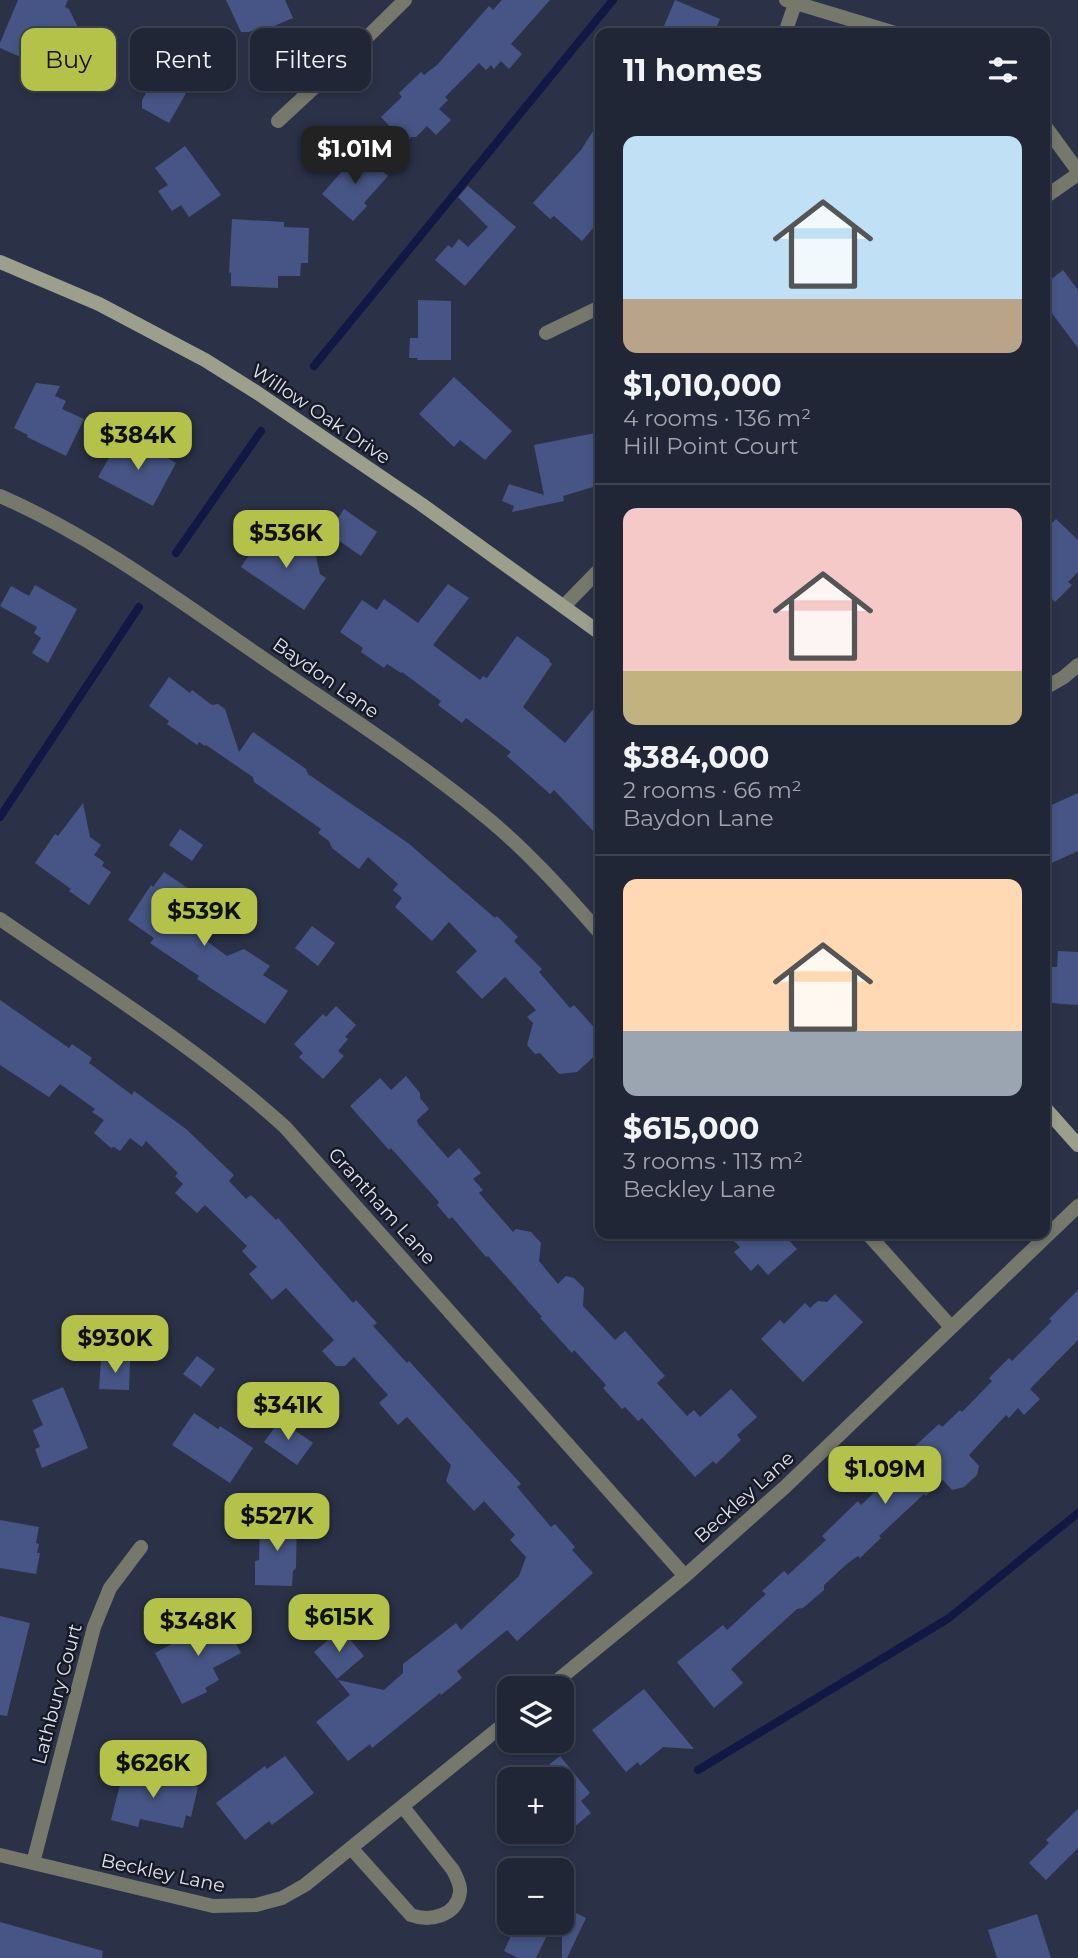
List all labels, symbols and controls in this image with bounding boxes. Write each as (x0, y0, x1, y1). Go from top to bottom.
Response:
chip: Buy (21, 28, 116, 91)
chip: Rent (130, 28, 236, 91)
chip: Filters (250, 28, 371, 91)
icon: filters (984, 51, 1022, 89)
text: 11 homes (623, 52, 762, 89)
pin: $1.01M (298, 127, 412, 186)
text: $1.01M (317, 135, 393, 163)
icon: home (760, 181, 886, 307)
street label: Willow Oak Drive (247, 359, 395, 469)
text: $1,010,000 (623, 367, 782, 404)
text: 4 rooms · 136 m² (623, 404, 811, 432)
pin: $384K (89, 412, 187, 472)
text: $384K (100, 421, 176, 449)
text: Hill Point Court (623, 432, 799, 460)
pin: $536K (237, 510, 335, 570)
text: $536K (249, 519, 323, 547)
icon: home (760, 553, 886, 679)
street label: Baydon Lane (268, 633, 384, 723)
text: $384,000 (623, 739, 769, 776)
text: 2 rooms · 66 m² (623, 776, 802, 804)
text: Baydon Lane (623, 804, 774, 832)
pin: $539K (155, 888, 253, 948)
text: $539K (167, 897, 241, 925)
icon: home (760, 924, 886, 1050)
text: $615,000 (623, 1110, 759, 1147)
street label: Grantham Lane (324, 1143, 440, 1269)
text: 3 rooms · 113 m² (623, 1147, 803, 1175)
text: Beckley Lane (623, 1175, 776, 1203)
pin: $930K (66, 1316, 164, 1375)
text: $930K (77, 1324, 153, 1352)
pin: $341K (239, 1382, 337, 1442)
text: $341K (253, 1391, 323, 1419)
street label: Beckley Lane (689, 1446, 799, 1548)
pin: $1.09M (828, 1446, 942, 1506)
text: $1.09M (844, 1455, 926, 1483)
pin: $527K (228, 1494, 326, 1553)
text: $527K (240, 1502, 314, 1530)
pin: $615K (290, 1594, 388, 1654)
pin: $348K (149, 1598, 247, 1658)
text: $615K (304, 1603, 374, 1631)
text: $348K (160, 1607, 236, 1635)
street label: Lathbury Court (27, 1621, 87, 1767)
map controls (497, 1676, 574, 1935)
button: layers (497, 1676, 574, 1753)
pin: $626K (104, 1741, 202, 1800)
text: $626K (116, 1749, 190, 1777)
button: + (497, 1767, 574, 1844)
street label: Beckley Lane (99, 1849, 227, 1897)
button: − (497, 1858, 574, 1935)

